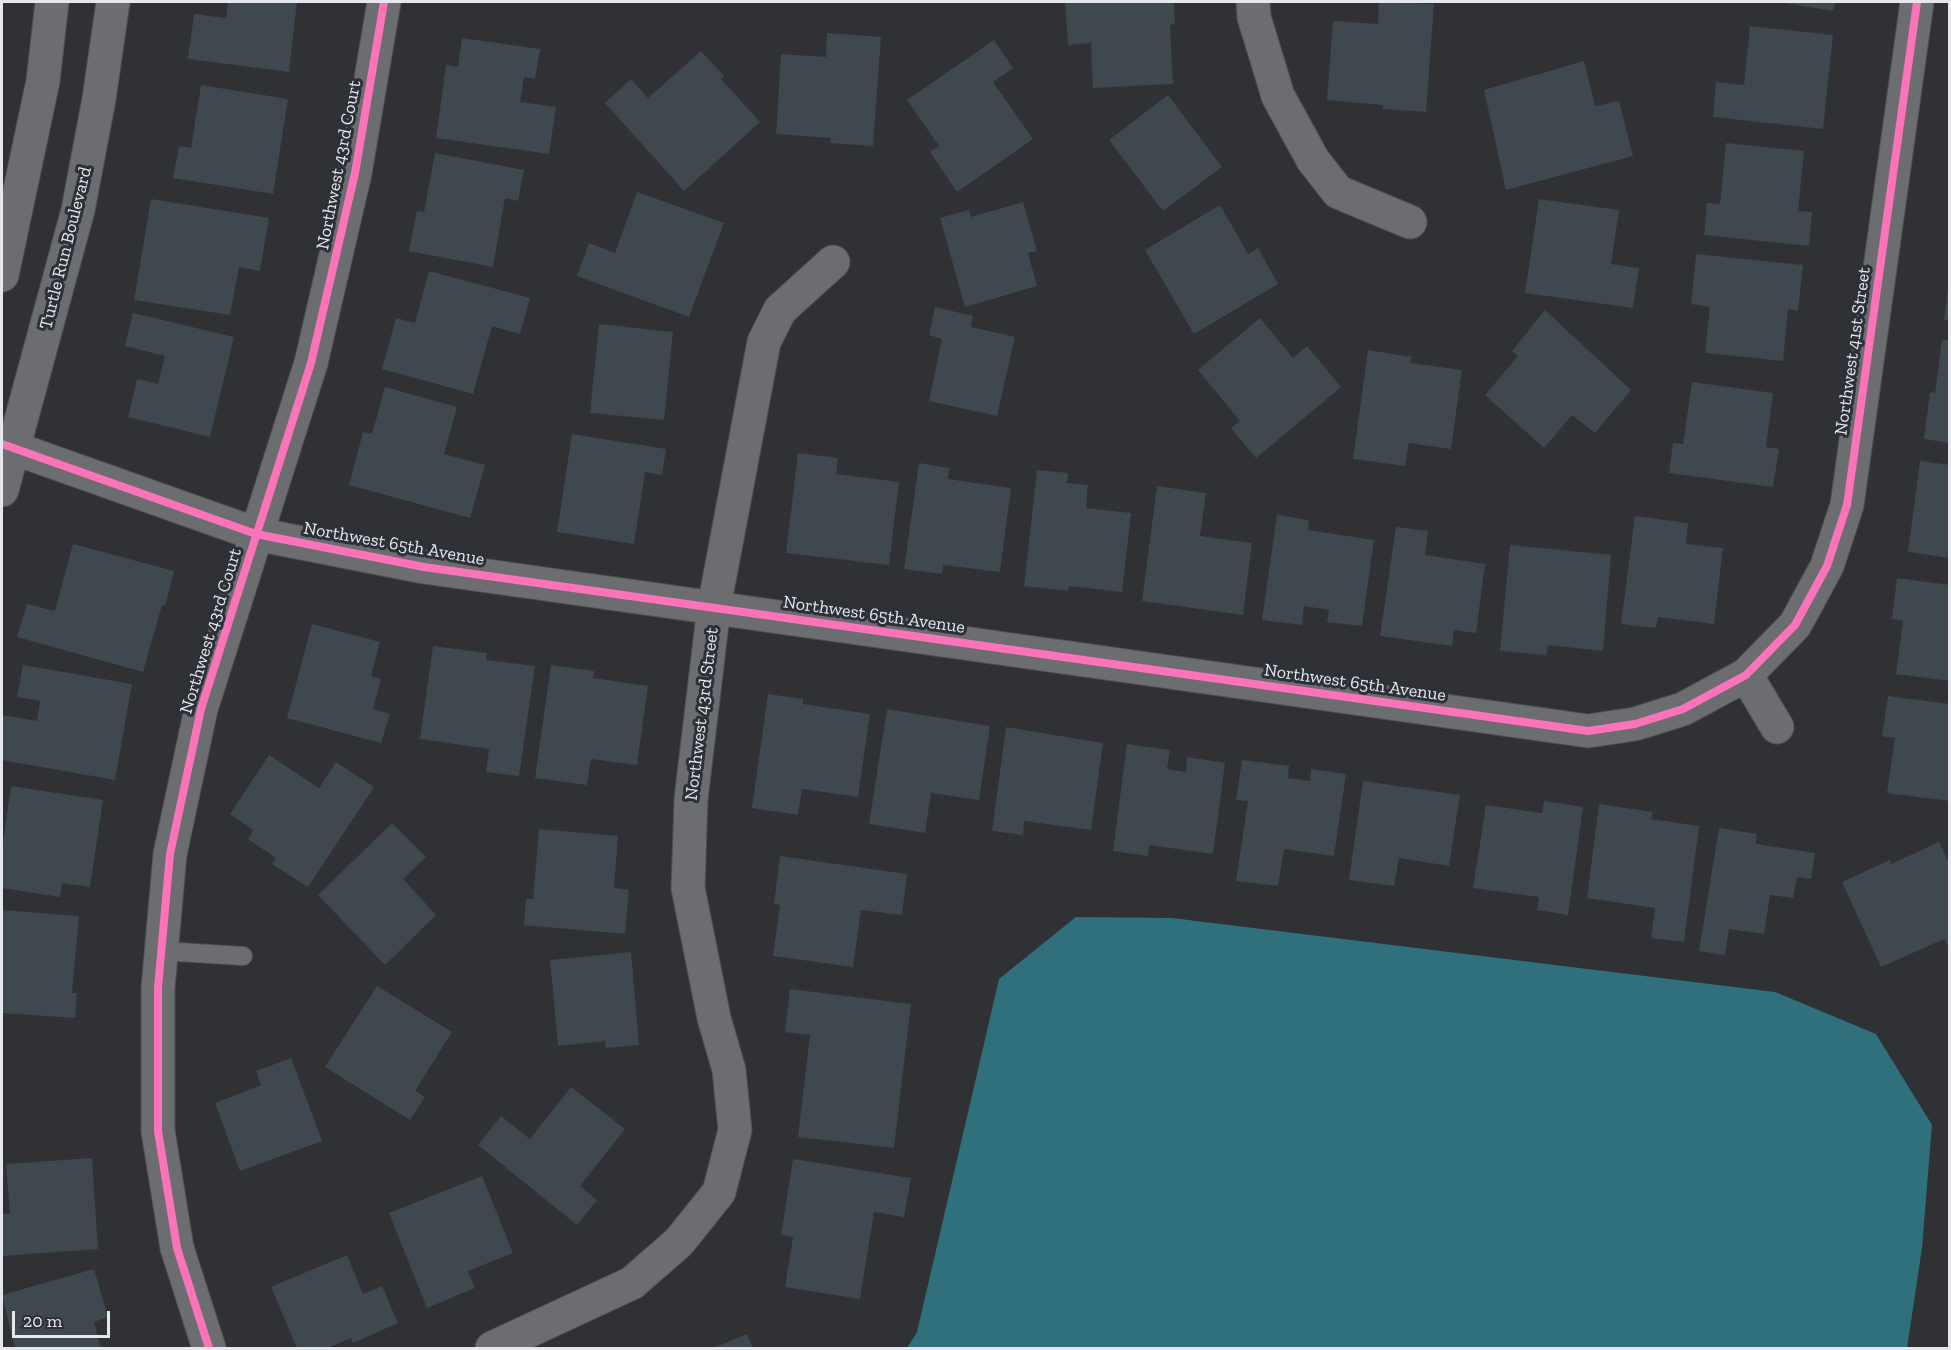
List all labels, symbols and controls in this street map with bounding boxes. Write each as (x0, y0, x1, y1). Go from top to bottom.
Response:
street label: Northwest 43rd Court (312, 79, 366, 251)
street label: Turtle Run Boulevard (35, 164, 97, 332)
street label: Northwest 41st Street (1831, 266, 1875, 436)
street label: Northwest 65th Avenue (302, 517, 486, 571)
street label: Northwest 43rd Court (176, 546, 246, 716)
street label: Northwest 65th Avenue (782, 592, 966, 638)
street label: Northwest 43rd Street (681, 626, 723, 802)
street label: Northwest 65th Avenue (1263, 660, 1447, 706)
scale bar (15, 1299, 112, 1337)
text: 20 m (23, 1310, 62, 1332)

